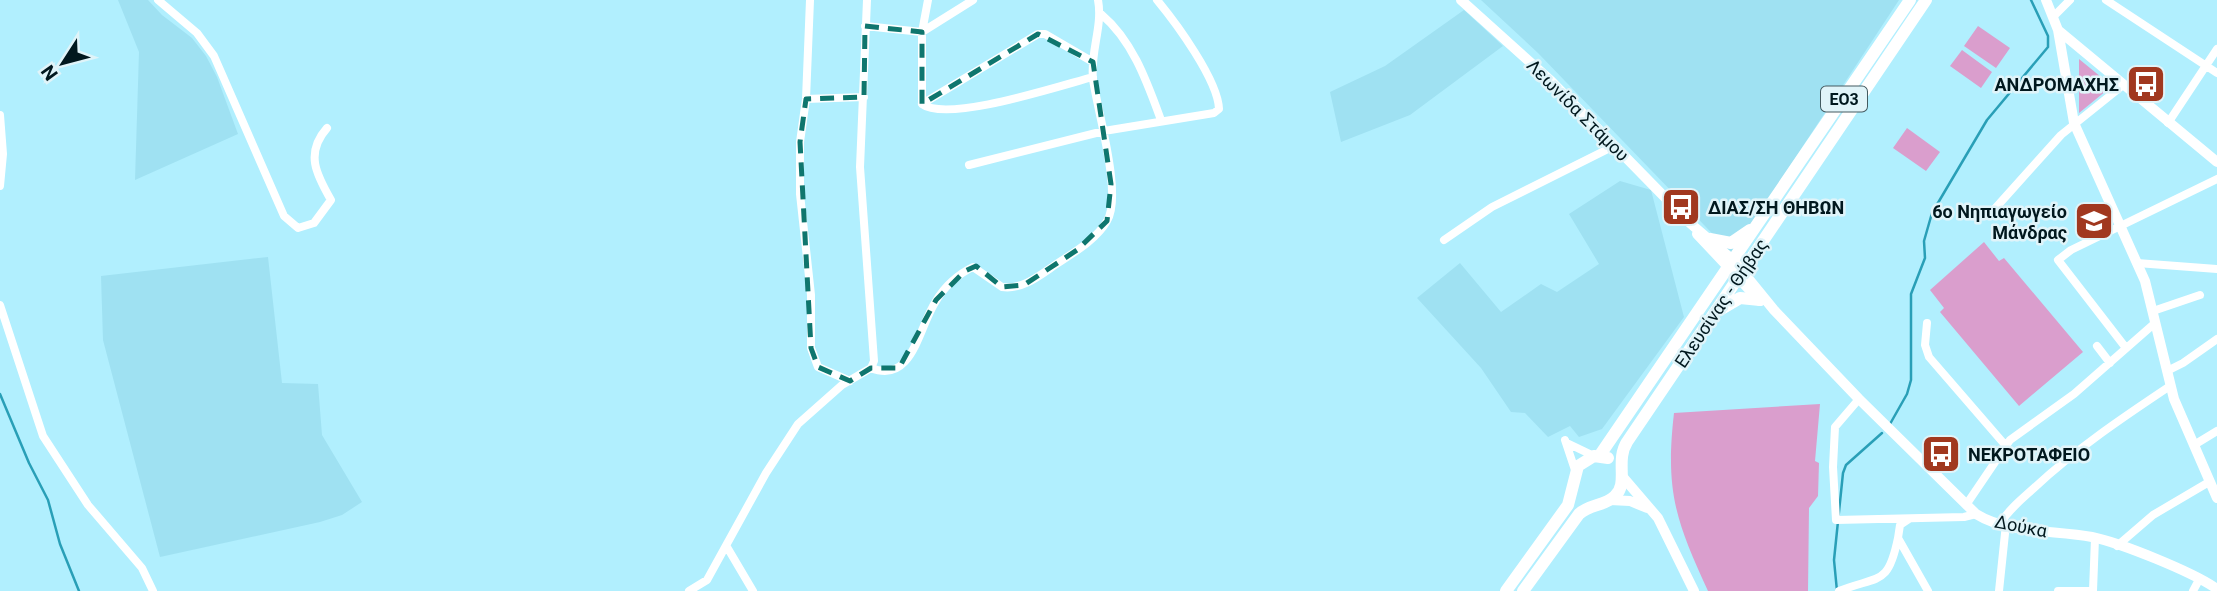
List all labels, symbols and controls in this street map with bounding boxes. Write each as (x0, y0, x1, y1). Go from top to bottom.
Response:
north arrow (28, 28, 98, 98)
street label: Λεωνίδα Στάμου (1523, 55, 1633, 165)
text: N (36, 61, 63, 85)
bus stop icon: ΑΝΔΡΟΜΑΧΗΣ (2125, 63, 2167, 105)
place label: ΑΝΔΡΟΜΑΧΗΣ (1995, 74, 2119, 95)
road number: ΕΟ3 (1821, 86, 1867, 111)
bus stop icon: ΔΙΑΣ/ΣΗ ΘΗΒΩΝ (1660, 186, 1702, 228)
place label: ΔΙΑΣ/ΣΗ ΘΗΒΩΝ (1708, 197, 1844, 218)
school or university icon: 6ο Νηπιαγωγείο Μάνδρας (2073, 200, 2115, 242)
place label: 6ο Νηπιαγωγείο Μάνδρας (1932, 201, 2067, 243)
street label: Ελευσίνας - Θήβας (1670, 234, 1772, 372)
bus stop icon: ΝΕΚΡΟΤΑΦΕΙΟ (1920, 433, 1962, 475)
place label: ΝΕΚΡΟΤΑΦΕΙΟ (1968, 444, 2090, 465)
street label: Δούκα (1993, 511, 2050, 542)

